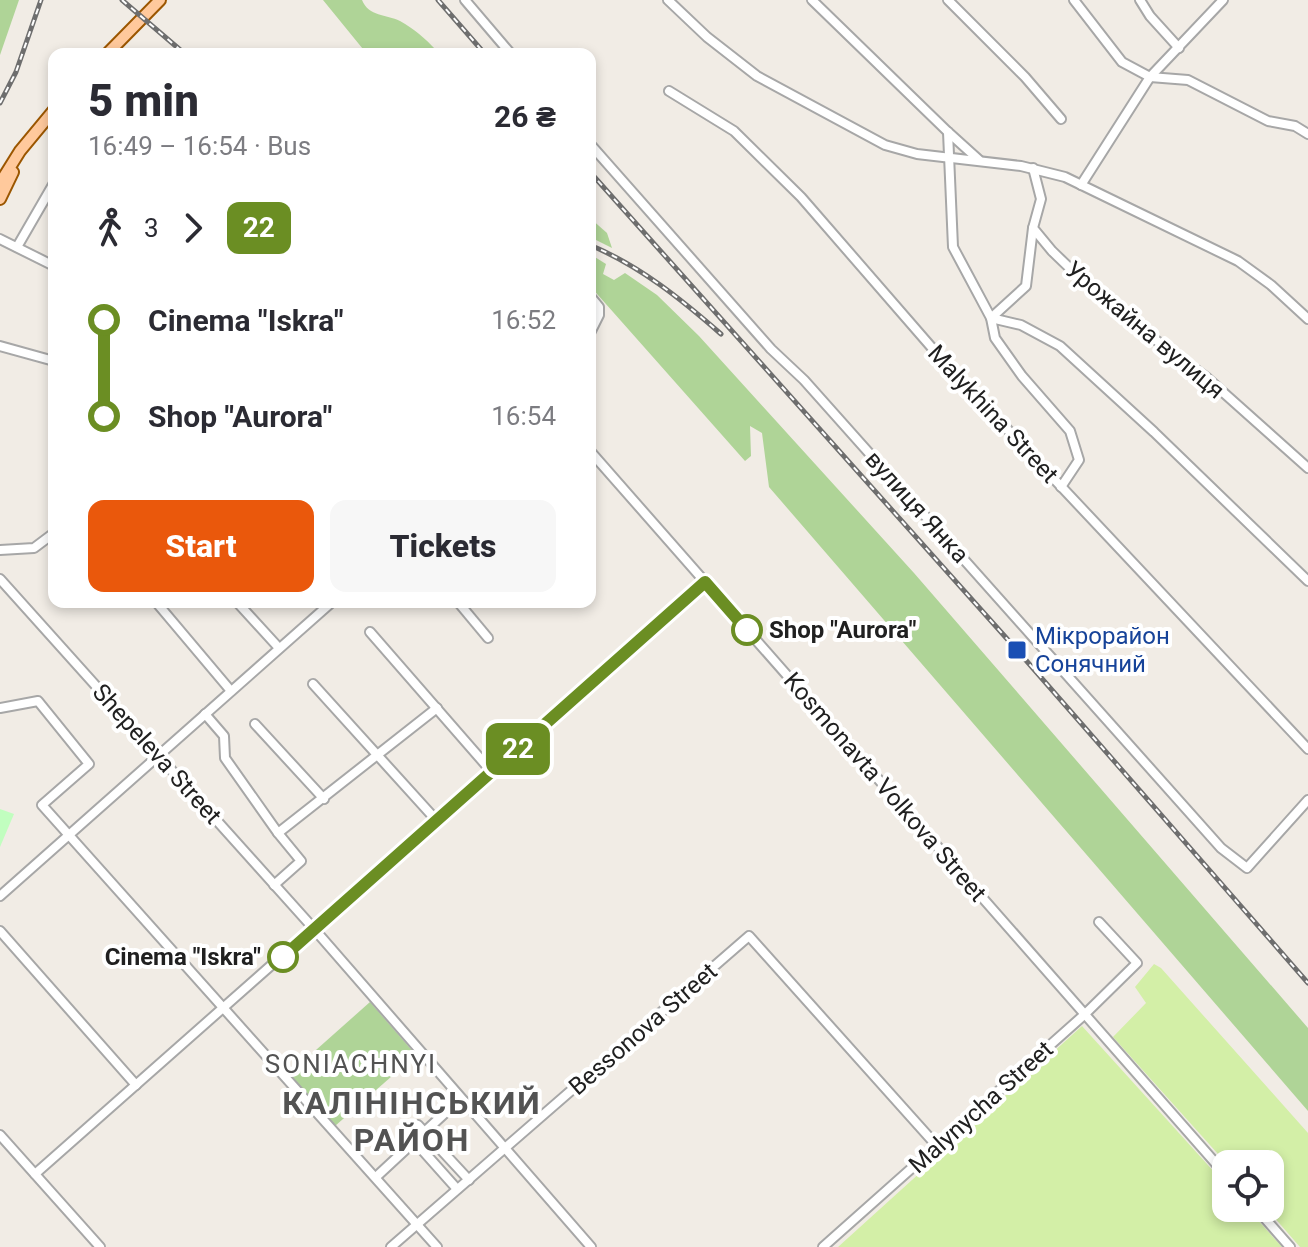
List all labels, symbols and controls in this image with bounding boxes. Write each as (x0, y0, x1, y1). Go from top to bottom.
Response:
text: 5 min (88, 75, 199, 127)
text: 26 ₴ (494, 99, 556, 134)
text: 16:49 – 16:54 · Bus (88, 131, 311, 161)
icon: walk (88, 206, 132, 250)
icon: forward (171, 206, 215, 250)
text: 22 (243, 211, 275, 244)
text: 3 (144, 213, 159, 243)
street label: Урожайна вулиця (1060, 255, 1230, 405)
text: Cinema "Iskra" (148, 303, 343, 338)
text: 16:52 (491, 305, 556, 335)
street label: Malykhina Street (922, 339, 1064, 489)
text: Shop "Aurora" (148, 399, 332, 434)
text: 16:54 (491, 401, 556, 431)
street label: вулиця Янка (859, 445, 975, 569)
button: Start (88, 500, 314, 592)
button: Tickets (330, 500, 556, 592)
marker: Shop "Aurora" (732, 615, 762, 645)
place label: Shop "Aurora" (769, 616, 916, 644)
place label: Мікрорайон Сонячний (1035, 622, 1170, 678)
marker: Мікрорайон Сонячний (1006, 639, 1028, 661)
street label: Kosmonavta Volkova Street (778, 667, 992, 907)
street label: Shepeleva Street (87, 678, 227, 830)
line badge: 22 (482, 723, 554, 775)
text: 22 (502, 732, 534, 765)
marker: Cinema "Iskra" (268, 942, 298, 972)
place label: Cinema "Iskra" (105, 943, 261, 971)
street label: Bessonova Street (563, 957, 723, 1101)
street label: Malynycha Street (903, 1035, 1059, 1179)
district label: SONIACHNYI (265, 1049, 437, 1079)
district label: КАЛІНІНСЬКИЙ РАЙОН (282, 1084, 542, 1159)
map controls (1212, 1150, 1284, 1222)
button: locate (1212, 1150, 1284, 1222)

